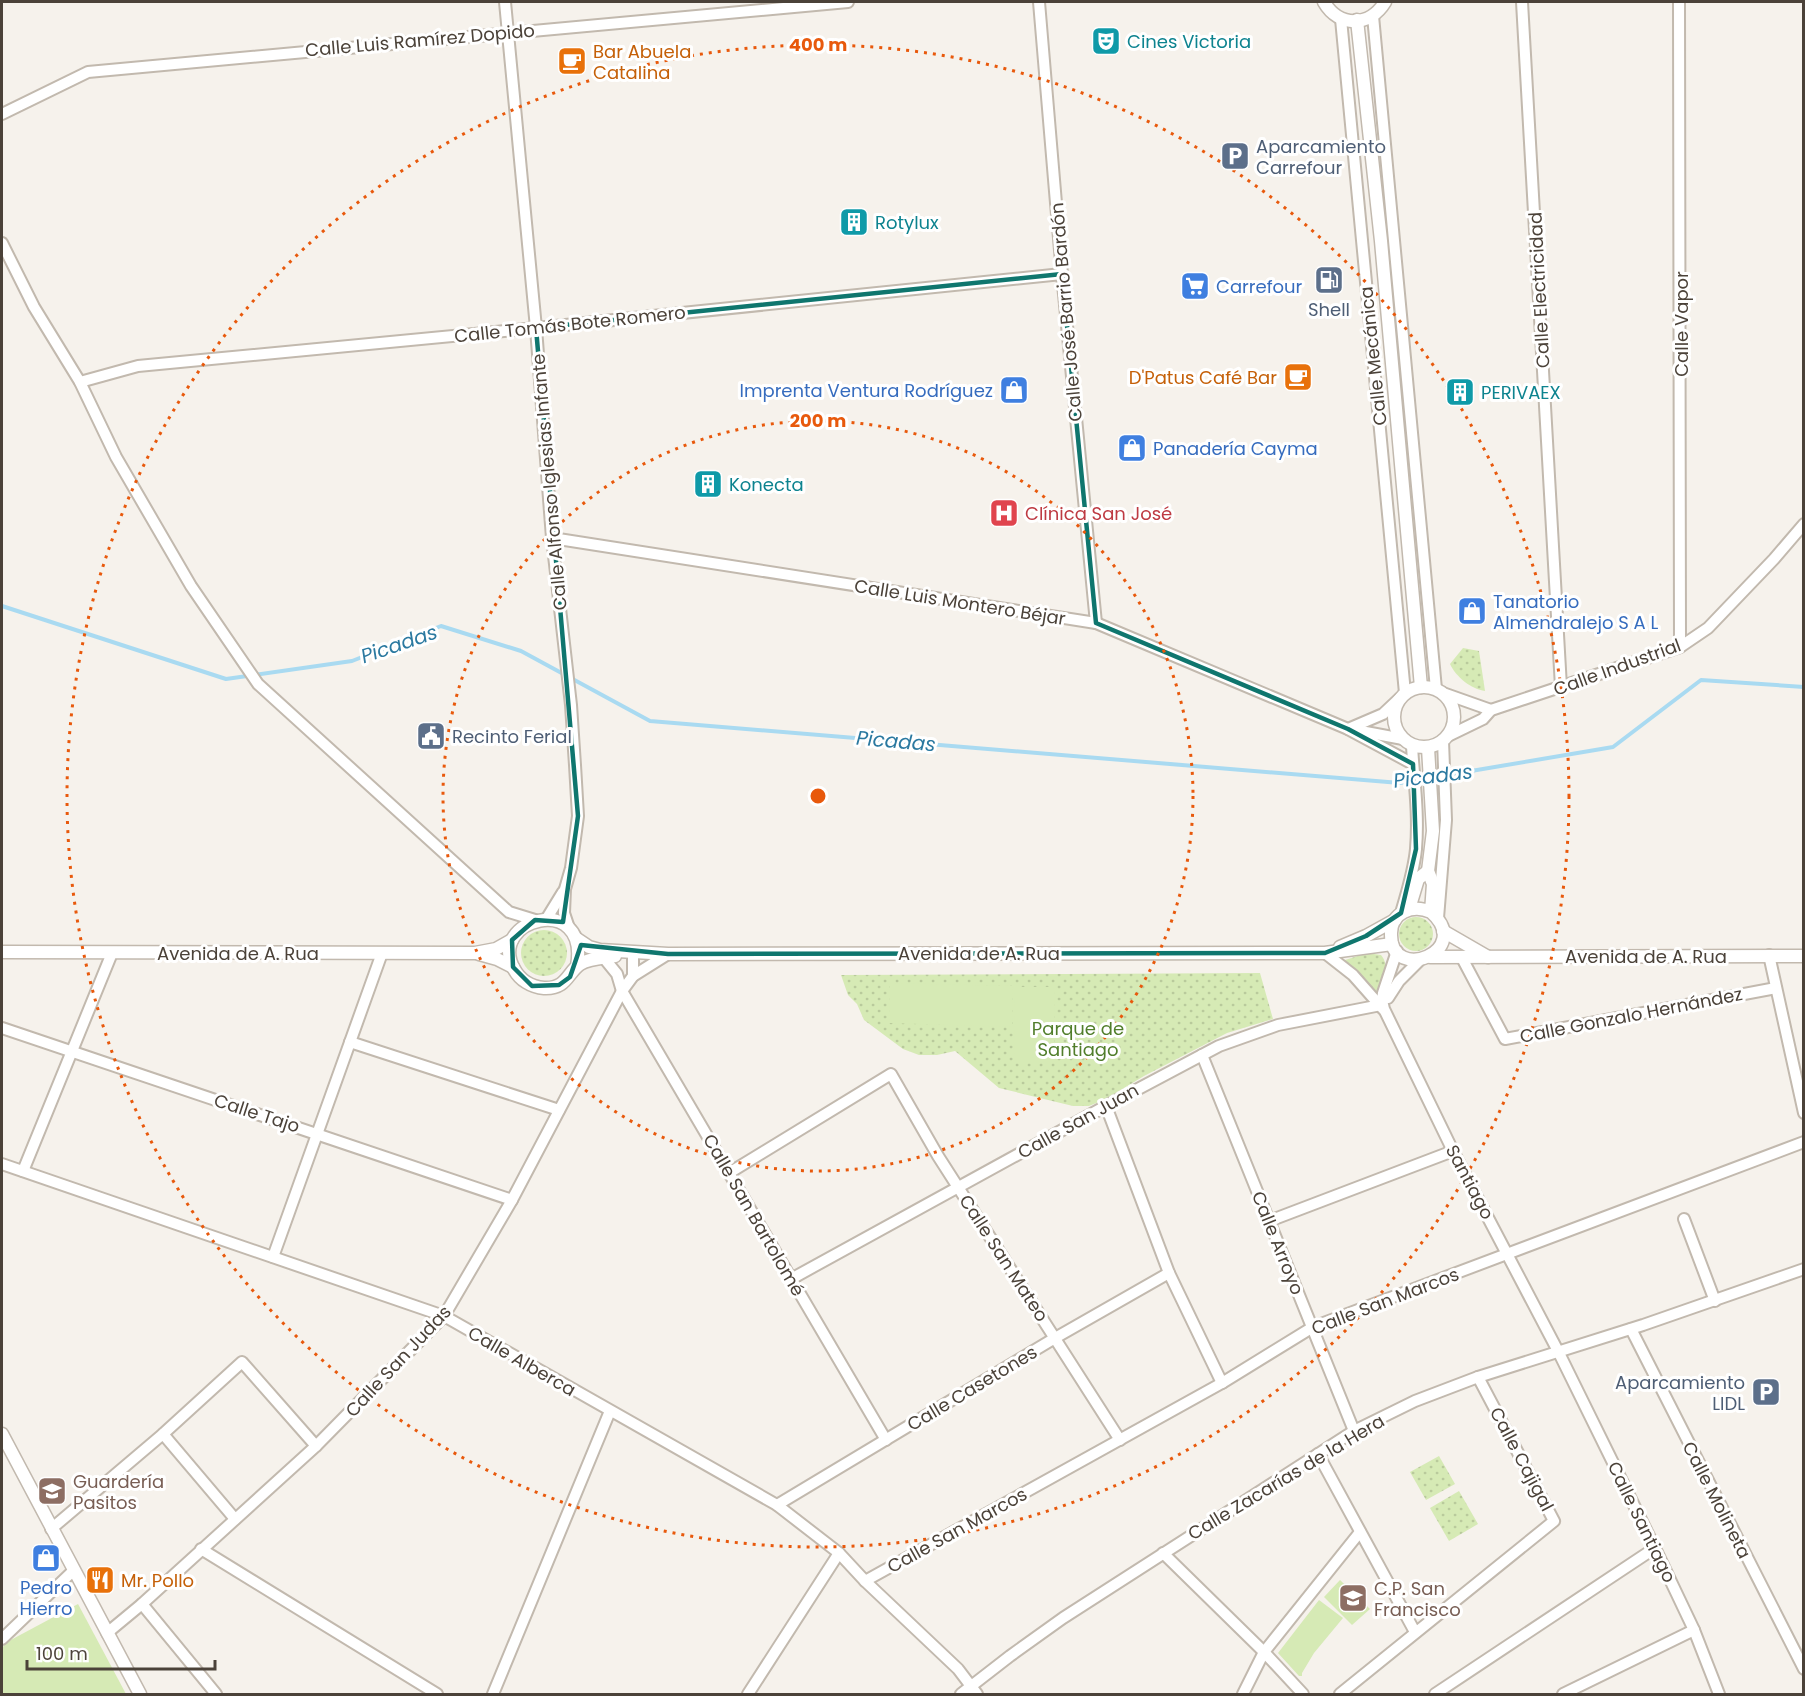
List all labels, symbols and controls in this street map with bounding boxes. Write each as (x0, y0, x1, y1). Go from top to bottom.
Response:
street label: Calle Luis Ramírez Dopido (304, 18, 536, 62)
theatre icon: Cines Victoria (1090, 25, 1122, 57)
place label: Cines Victoria (1127, 29, 1251, 54)
text: 400 m (789, 32, 847, 57)
place label: Bar Abuela Catalina (593, 39, 691, 85)
cafe icon: Bar Abuela Catalina (556, 45, 588, 77)
place label: Aparcamiento Carrefour (1256, 134, 1386, 180)
parking icon: Aparcamiento Carrefour (1219, 140, 1251, 172)
street label: Calle José Barrio Bardón (1044, 201, 1088, 423)
building icon: Rotylux (838, 206, 870, 238)
place label: Rotylux (875, 210, 939, 235)
street label: Calle Electricidad (1522, 211, 1556, 369)
fuel station icon: Shell (1313, 264, 1345, 296)
supermarket icon: Carrefour (1179, 270, 1211, 302)
street label: Calle Vapor (1669, 271, 1694, 377)
place label: Carrefour (1216, 274, 1303, 299)
street label: Calle Mecánica (1353, 285, 1393, 427)
place label: Shell (1308, 297, 1350, 322)
street label: Calle Tomás Bote Romero (453, 299, 687, 349)
street label: Calle Alfonso Iglesias Infante (525, 353, 573, 611)
cafe icon: D'Patus Café Bar (1282, 361, 1314, 393)
place label: D'Patus Café Bar (1129, 365, 1277, 390)
shop icon: Imprenta Ventura Rodríguez (998, 374, 1030, 406)
building icon: PERIVAEX (1444, 376, 1476, 408)
place label: Imprenta Ventura Rodríguez (740, 378, 993, 403)
place label: PERIVAEX (1481, 380, 1561, 405)
text: 200 m (790, 408, 846, 433)
shop icon: Panadería Cayma (1116, 432, 1148, 464)
place label: Panadería Cayma (1153, 436, 1318, 461)
building icon: Konecta (692, 468, 724, 500)
place label: Konecta (729, 472, 804, 497)
hospital icon: Clínica San José (988, 497, 1020, 529)
place label: Clínica San José (1025, 501, 1172, 526)
street label: Calle Luis Montero Béjar (853, 573, 1068, 631)
place label: Tanatorio Almendralejo S A L (1493, 589, 1659, 635)
shop icon: Tanatorio Almendralejo S A L (1456, 595, 1488, 627)
water label: Picadas (357, 618, 441, 670)
street label: Calle Industrial (1550, 632, 1684, 702)
public building icon: Recinto Ferial (415, 720, 447, 752)
place label: Recinto Ferial (452, 724, 572, 749)
water label: Picadas (855, 724, 937, 758)
water label: Picadas (1392, 757, 1474, 795)
centre of rings (808, 786, 828, 806)
street label: Avenida de A. Rua (157, 941, 319, 966)
street label: Avenida de A. Rua (898, 941, 1060, 966)
street label: Avenida de A. Rua (1565, 944, 1727, 969)
street label: Calle Gonzalo Hernández (1518, 981, 1744, 1049)
park label: Parque de Santiago (1032, 1016, 1124, 1062)
street label: Calle San Juan (1013, 1077, 1143, 1165)
street label: Calle Tajo (211, 1087, 303, 1139)
street label: Calle San Bartolomé (697, 1129, 811, 1301)
street label: Santiago (1440, 1140, 1500, 1224)
street label: Calle Arroyo (1246, 1187, 1310, 1299)
street label: Calle San Mateo (954, 1190, 1054, 1326)
street label: Calle San Marcos (1308, 1261, 1462, 1341)
street label: Calle San Judas (339, 1300, 457, 1422)
street label: Calle Alberca (464, 1320, 580, 1402)
street label: Calle Casetones (902, 1339, 1042, 1437)
place label: Aparcamiento LIDL (1615, 1370, 1745, 1416)
parking icon: Aparcamiento LIDL (1750, 1376, 1782, 1408)
street label: Calle Cajigal (1484, 1403, 1560, 1515)
street label: Calle Zacarías de la Hera (1183, 1408, 1389, 1546)
street label: Calle Molineta (1677, 1437, 1757, 1563)
street label: Calle Santiago (1602, 1457, 1682, 1587)
place label: Guardería Pasitos (73, 1469, 164, 1515)
school or university icon: Guardería Pasitos (36, 1475, 68, 1507)
street label: Calle San Marcos (883, 1481, 1031, 1579)
shop icon: Pedro Hierro (30, 1542, 62, 1574)
restaurant icon: Mr. Pollo (84, 1564, 116, 1596)
place label: Mr. Pollo (121, 1568, 194, 1593)
place label: Pedro Hierro (20, 1575, 73, 1621)
place label: C.P. San Francisco (1374, 1576, 1461, 1622)
school or university icon: C.P. San Francisco (1337, 1582, 1369, 1614)
scale bar (27, 1633, 214, 1671)
text: 100 m (36, 1641, 88, 1666)

